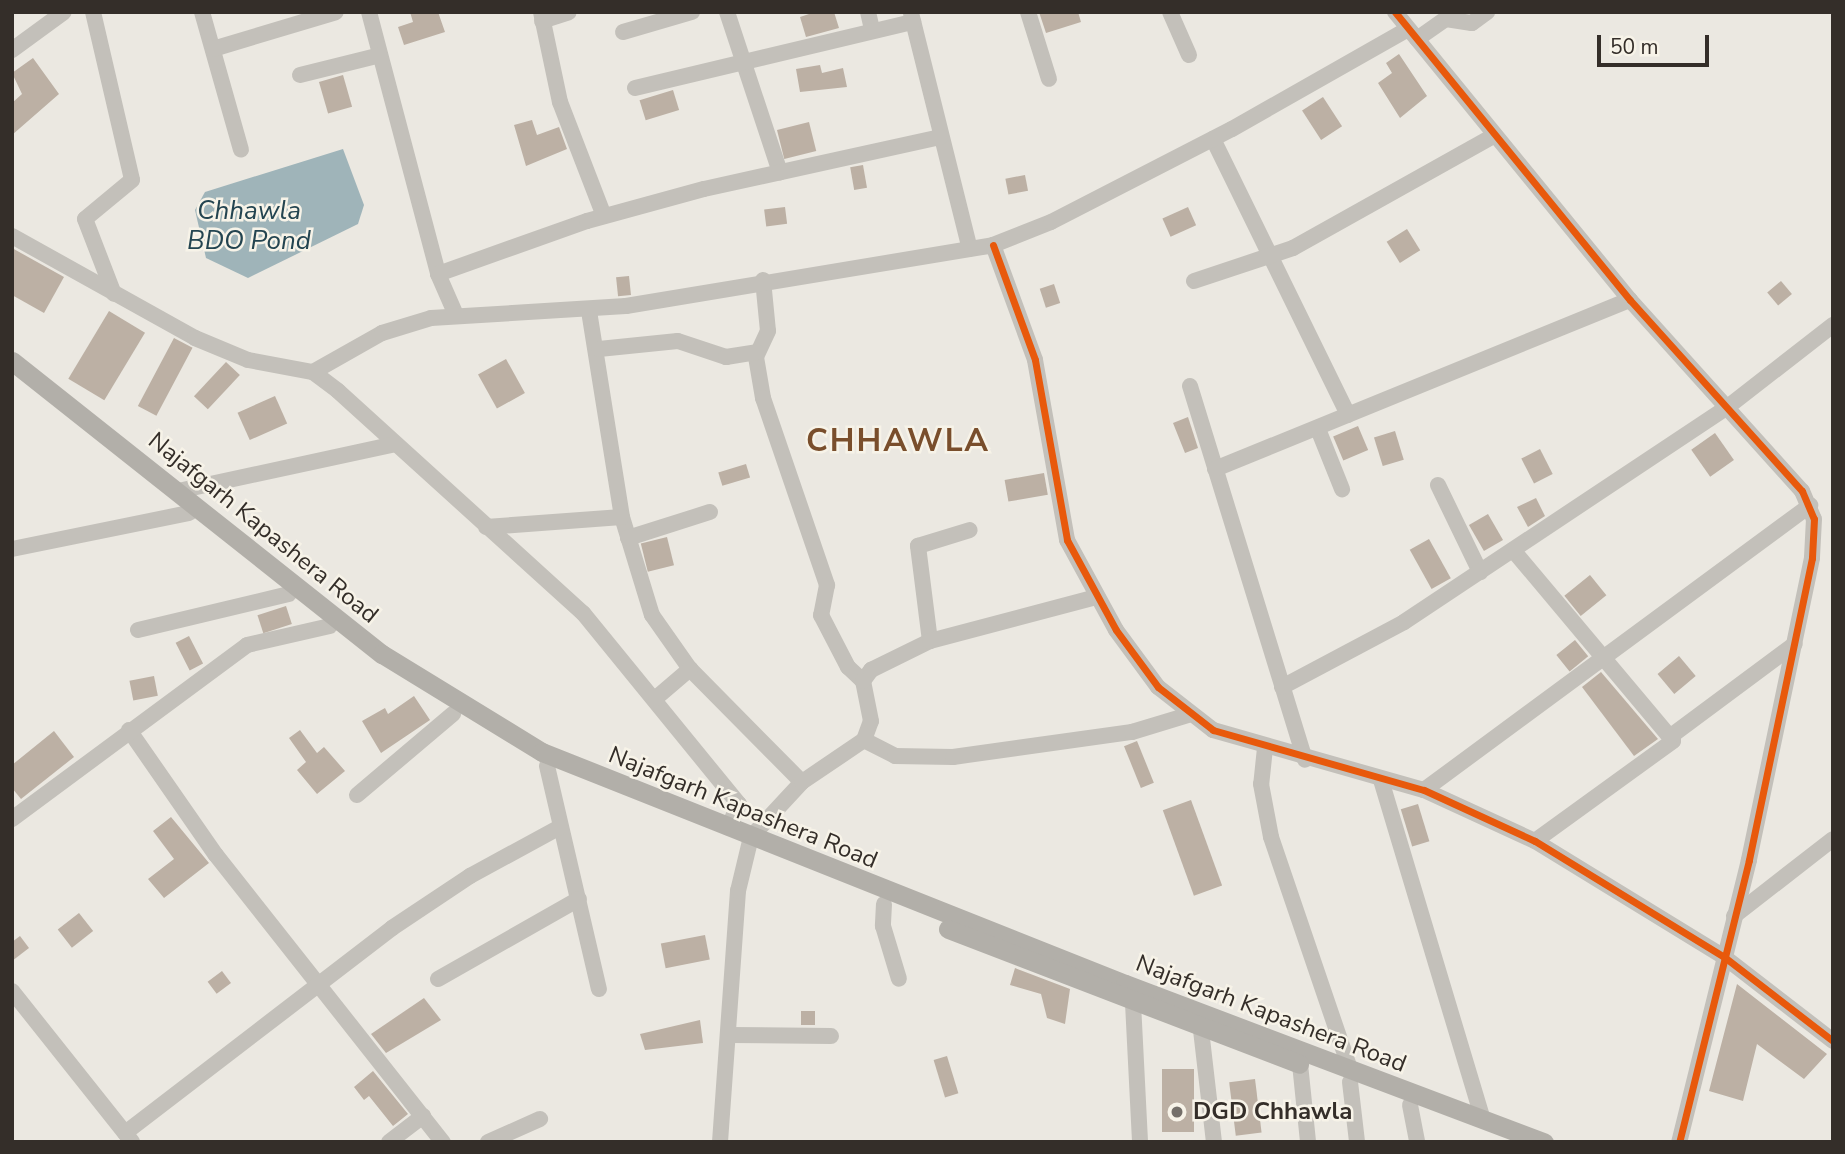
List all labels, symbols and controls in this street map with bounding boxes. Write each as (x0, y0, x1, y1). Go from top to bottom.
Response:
scale bar (1600, 21, 1712, 65)
text: 50 m (1610, 33, 1659, 61)
water label: Chhawla BDO Pond (187, 195, 311, 256)
district label: CHHAWLA (807, 422, 989, 460)
street label: Najafgarh Kapashera Road (142, 426, 384, 630)
street label: Najafgarh Kapashera Road (604, 741, 882, 875)
street label: Najafgarh Kapashera Road (1132, 949, 1410, 1079)
place label: DGD Chhawla (1193, 1098, 1352, 1126)
marker: DGD Chhawla (1167, 1102, 1187, 1122)

